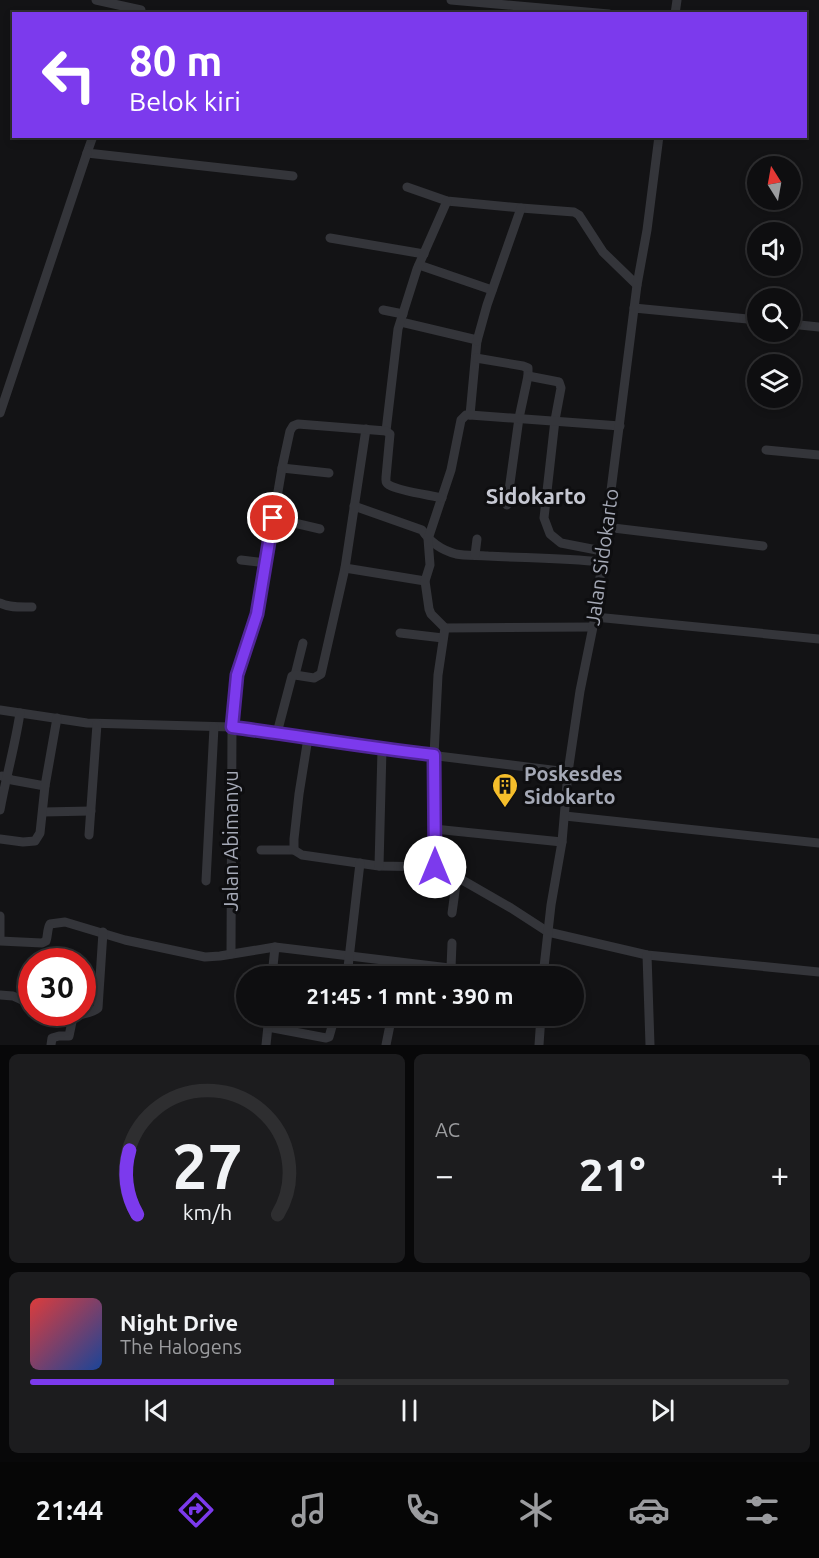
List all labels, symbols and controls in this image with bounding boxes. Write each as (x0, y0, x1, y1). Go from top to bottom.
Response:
icon: left (30, 36, 108, 114)
text: 80 m (129, 37, 223, 84)
text: Belok kiri (129, 86, 241, 116)
north arrow (747, 156, 801, 210)
map controls (747, 156, 801, 408)
button: sound (747, 222, 801, 276)
button: search (747, 288, 801, 342)
button: layers (747, 354, 801, 408)
district label: Sidokarto (486, 483, 586, 508)
street label: Jalan Sidokarto (581, 487, 622, 627)
pin (247, 492, 298, 543)
icon: arrive (256, 501, 289, 534)
place label: Poskesdes Sidokarto (524, 762, 622, 808)
street label: Jalan Abimanyu (219, 770, 242, 912)
building icon: Poskesdes Sidokarto (490, 771, 520, 809)
position arrow (403, 835, 467, 899)
speed limit sign: 30 (18, 948, 96, 1026)
text: 21:45 · 1 mnt · 390 m (306, 983, 514, 1008)
text: AC (435, 1118, 460, 1141)
text: 27 (172, 1131, 242, 1201)
text: 21° (579, 1149, 645, 1200)
text: − (435, 1156, 454, 1193)
text: + (770, 1156, 789, 1193)
text: km/h (182, 1201, 232, 1225)
text: Night Drive (120, 1310, 238, 1335)
text: The Halogens (120, 1335, 242, 1358)
icon: previous (140, 1394, 173, 1427)
icon: pause (393, 1394, 426, 1427)
icon: next (646, 1394, 679, 1427)
icon: directions (175, 1489, 217, 1531)
icon: music (288, 1489, 330, 1531)
icon: phone (401, 1489, 443, 1531)
icon: climate (515, 1489, 557, 1531)
icon: car (628, 1489, 670, 1531)
icon: filters (741, 1489, 783, 1531)
text: 21:44 (36, 1495, 103, 1525)

